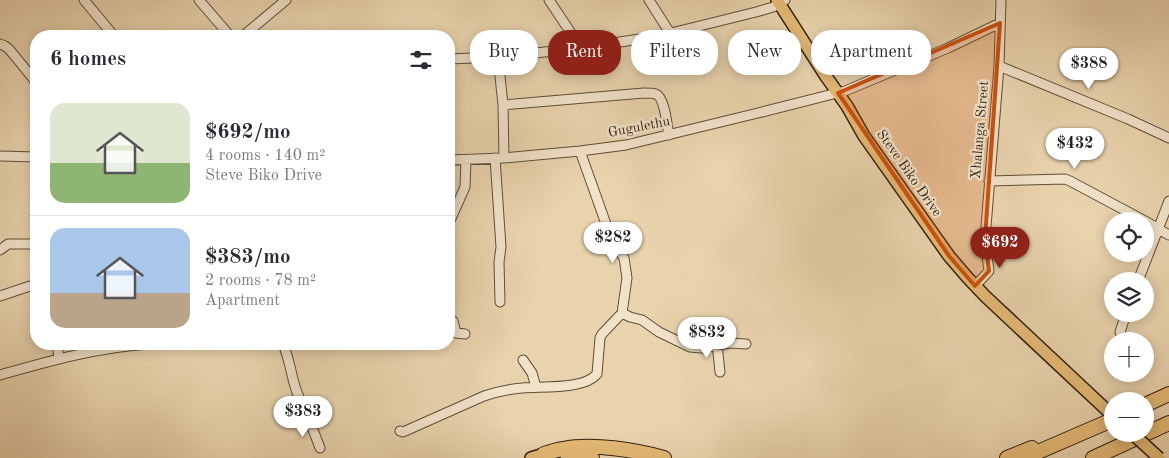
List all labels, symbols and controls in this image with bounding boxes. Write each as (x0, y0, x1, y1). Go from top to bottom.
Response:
chip: Buy (470, 30, 538, 75)
chip: Rent (548, 30, 621, 75)
chip: Filters (631, 30, 718, 75)
chip: New (728, 30, 801, 75)
chip: Apartment (811, 30, 931, 75)
icon: filters (407, 46, 435, 74)
pin: $388 (1059, 48, 1119, 90)
text: 6 homes (50, 49, 126, 70)
text: $388 (1070, 56, 1108, 72)
street label: Xhalanga Street (969, 80, 991, 180)
street label: Gugulethu (607, 114, 672, 140)
text: $692/mo (205, 122, 291, 143)
icon: home (90, 123, 150, 183)
street label: Steve Biko Drive (874, 127, 944, 219)
pin: $432 (1045, 128, 1105, 170)
text: $432 (1056, 136, 1094, 152)
text: 4 rooms · 140 m² (205, 148, 325, 164)
text: Steve Biko Drive (205, 168, 322, 184)
map controls (1104, 212, 1154, 442)
button: locate (1104, 212, 1154, 262)
pin: $282 (583, 222, 643, 264)
pin: $692 (970, 226, 1030, 269)
text: $282 (594, 230, 632, 246)
text: $692 (981, 235, 1019, 251)
text: $383/mo (205, 247, 291, 268)
icon: home (90, 248, 150, 308)
button: layers (1104, 272, 1154, 322)
text: 2 rooms · 78 m² (205, 273, 316, 289)
text: Apartment (205, 293, 280, 309)
pin: $832 (677, 316, 737, 359)
text: $832 (688, 325, 726, 341)
button: + (1104, 332, 1154, 382)
button: − (1104, 392, 1154, 442)
pin: $383 (273, 396, 333, 438)
text: $383 (284, 404, 322, 420)

